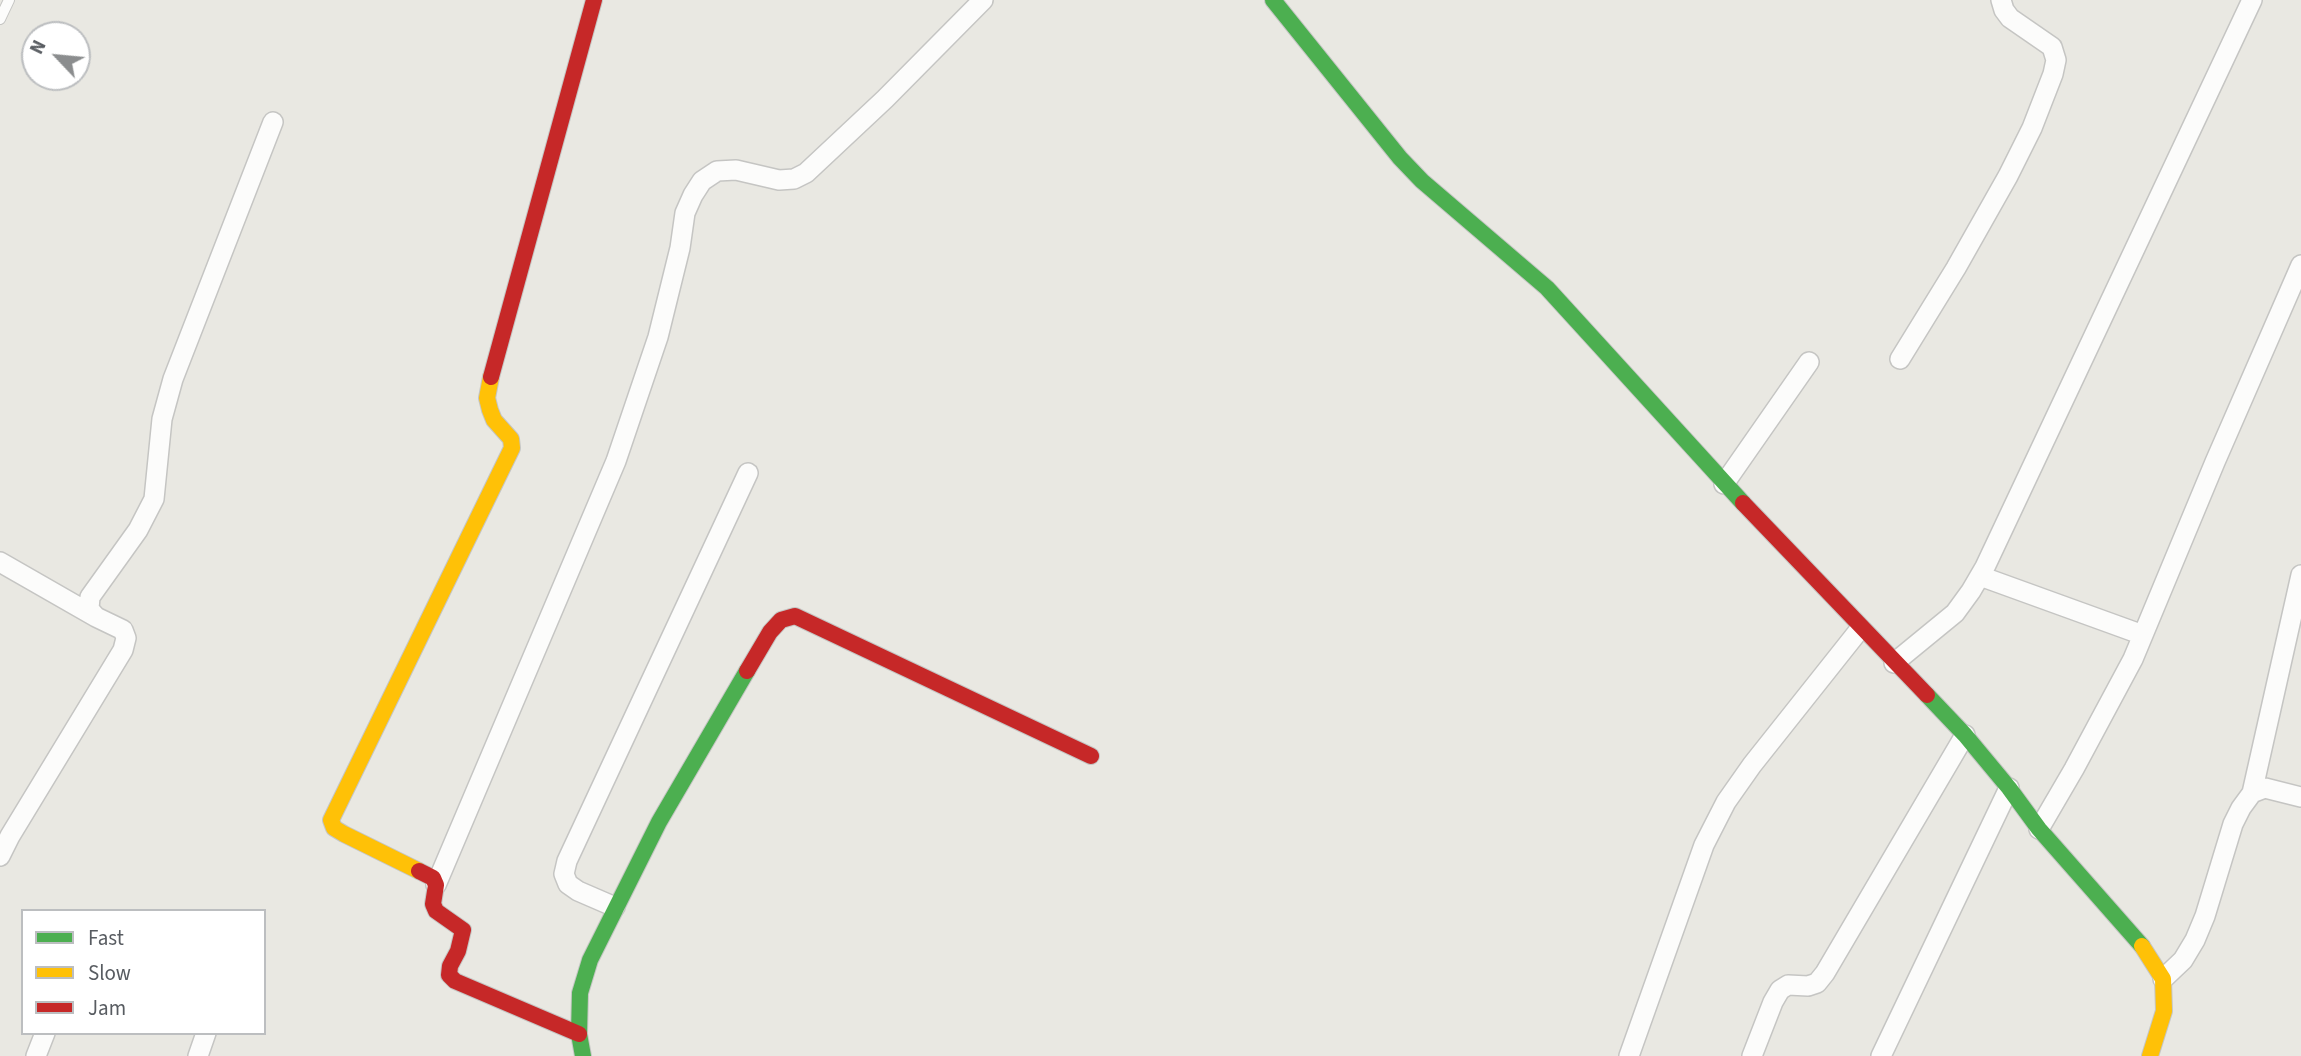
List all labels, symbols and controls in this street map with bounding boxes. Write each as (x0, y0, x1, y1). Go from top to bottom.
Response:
north arrow (21, 21, 91, 91)
text: N (24, 36, 53, 59)
legend (21, 909, 266, 1035)
text: Fast (88, 923, 124, 953)
text: Slow (88, 958, 131, 988)
text: Jam (88, 993, 126, 1023)

